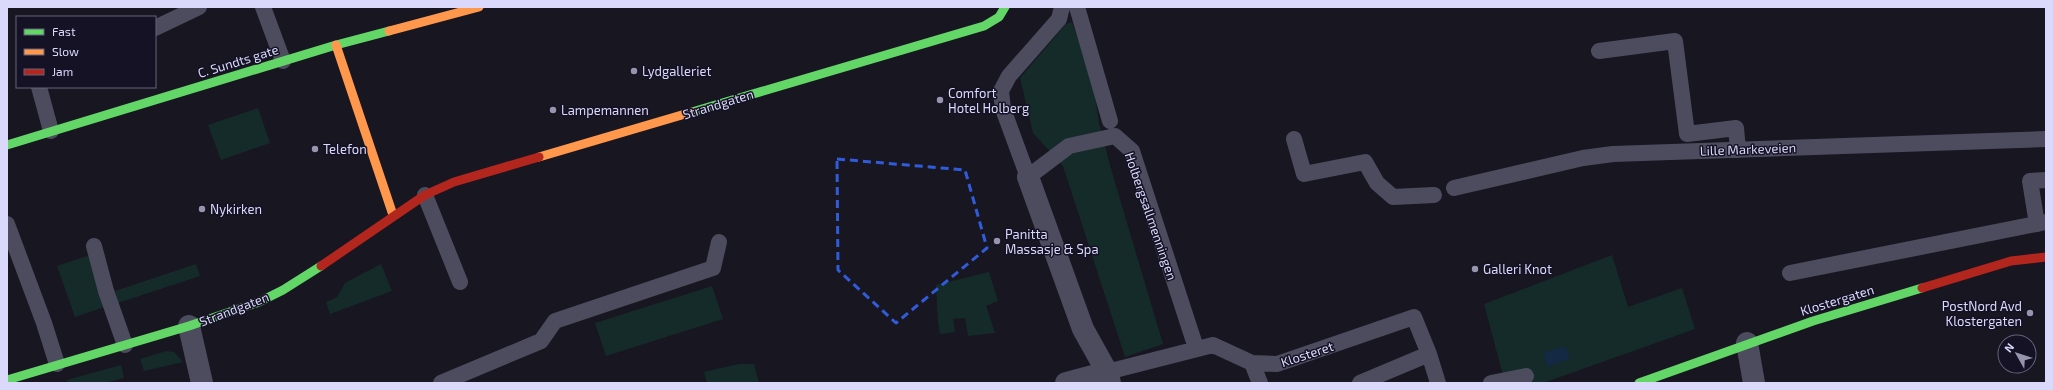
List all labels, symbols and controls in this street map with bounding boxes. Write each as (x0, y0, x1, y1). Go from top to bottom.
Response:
legend (16, 16, 156, 88)
text: Fast (52, 24, 76, 38)
street label: C. Sundts gate (196, 41, 280, 81)
text: Slow (52, 44, 79, 58)
place label: Lydgalleriet (642, 63, 711, 79)
text: Jam (52, 64, 73, 78)
marker: Lydgalleriet (629, 66, 639, 76)
place label: Comfort Hotel Holberg (948, 85, 1029, 116)
street label: Strandgaten (681, 86, 755, 122)
marker: Comfort Hotel Holberg (935, 95, 945, 105)
place label: Lampemannen (561, 102, 649, 118)
marker: Lampemannen (548, 105, 558, 115)
street label: Lille Markeveien (1700, 139, 1796, 159)
place label: Telefon (323, 141, 367, 157)
marker: Telefon (310, 144, 320, 154)
street label: Holbergsallmenningen (1122, 150, 1180, 282)
place label: Nykirken (210, 201, 262, 217)
marker: Nykirken (197, 204, 207, 214)
place label: Panitta Massasje & Spa (1005, 226, 1099, 257)
marker: Panitta Massasje & Spa (992, 236, 1002, 246)
place label: Galleri Knot (1483, 261, 1552, 277)
marker: Galleri Knot (1470, 264, 1480, 274)
street label: Klostergaten (1798, 281, 1876, 319)
street label: Strandgaten (197, 288, 271, 330)
place label: PostNord Avd Klostergaten (1942, 298, 2022, 329)
marker: PostNord Avd Klostergaten (2025, 308, 2035, 318)
north arrow (1997, 334, 2037, 374)
street label: Klosteret (1279, 338, 1335, 370)
text: N (2001, 340, 2016, 355)

